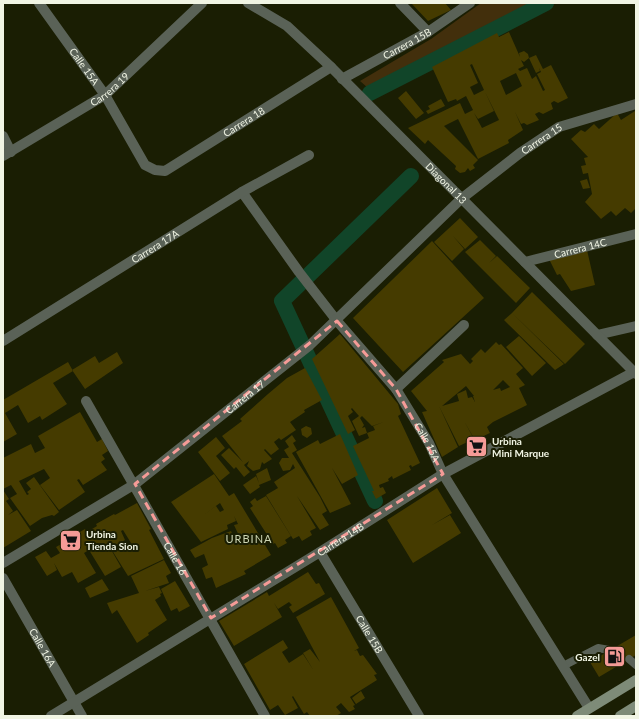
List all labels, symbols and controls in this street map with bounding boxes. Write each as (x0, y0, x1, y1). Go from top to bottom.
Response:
street label: Carrera 15B (381, 25, 433, 62)
street label: Calle 15A (67, 46, 102, 87)
street label: Carrera 19 (88, 70, 131, 108)
street label: Carrera 18 (221, 104, 267, 139)
street label: Carrera 15 (519, 121, 564, 157)
street label: Diagonal 13 (423, 160, 469, 206)
street label: Carrera 17A (129, 227, 181, 266)
street label: Carrera 14C (553, 236, 608, 260)
street label: Carrera 17 (223, 377, 267, 416)
street label: Calle 15A (412, 420, 443, 464)
supermarket icon: Urbina Mini Marque (464, 434, 490, 460)
place label: Urbina Mini Marque (492, 435, 550, 459)
street label: Carrera 14B (315, 520, 366, 558)
supermarket icon: Urbina Tienda Sion (58, 527, 84, 553)
place label: Urbina Tienda Sion (86, 528, 138, 552)
district label: URBINA (225, 532, 273, 545)
street label: Calle 16 (161, 540, 190, 577)
street label: Calle 15B (354, 613, 386, 655)
street label: Calle 16A (27, 626, 59, 669)
fuel station icon: Gazel (602, 644, 628, 670)
place label: Gazel (575, 651, 600, 663)

